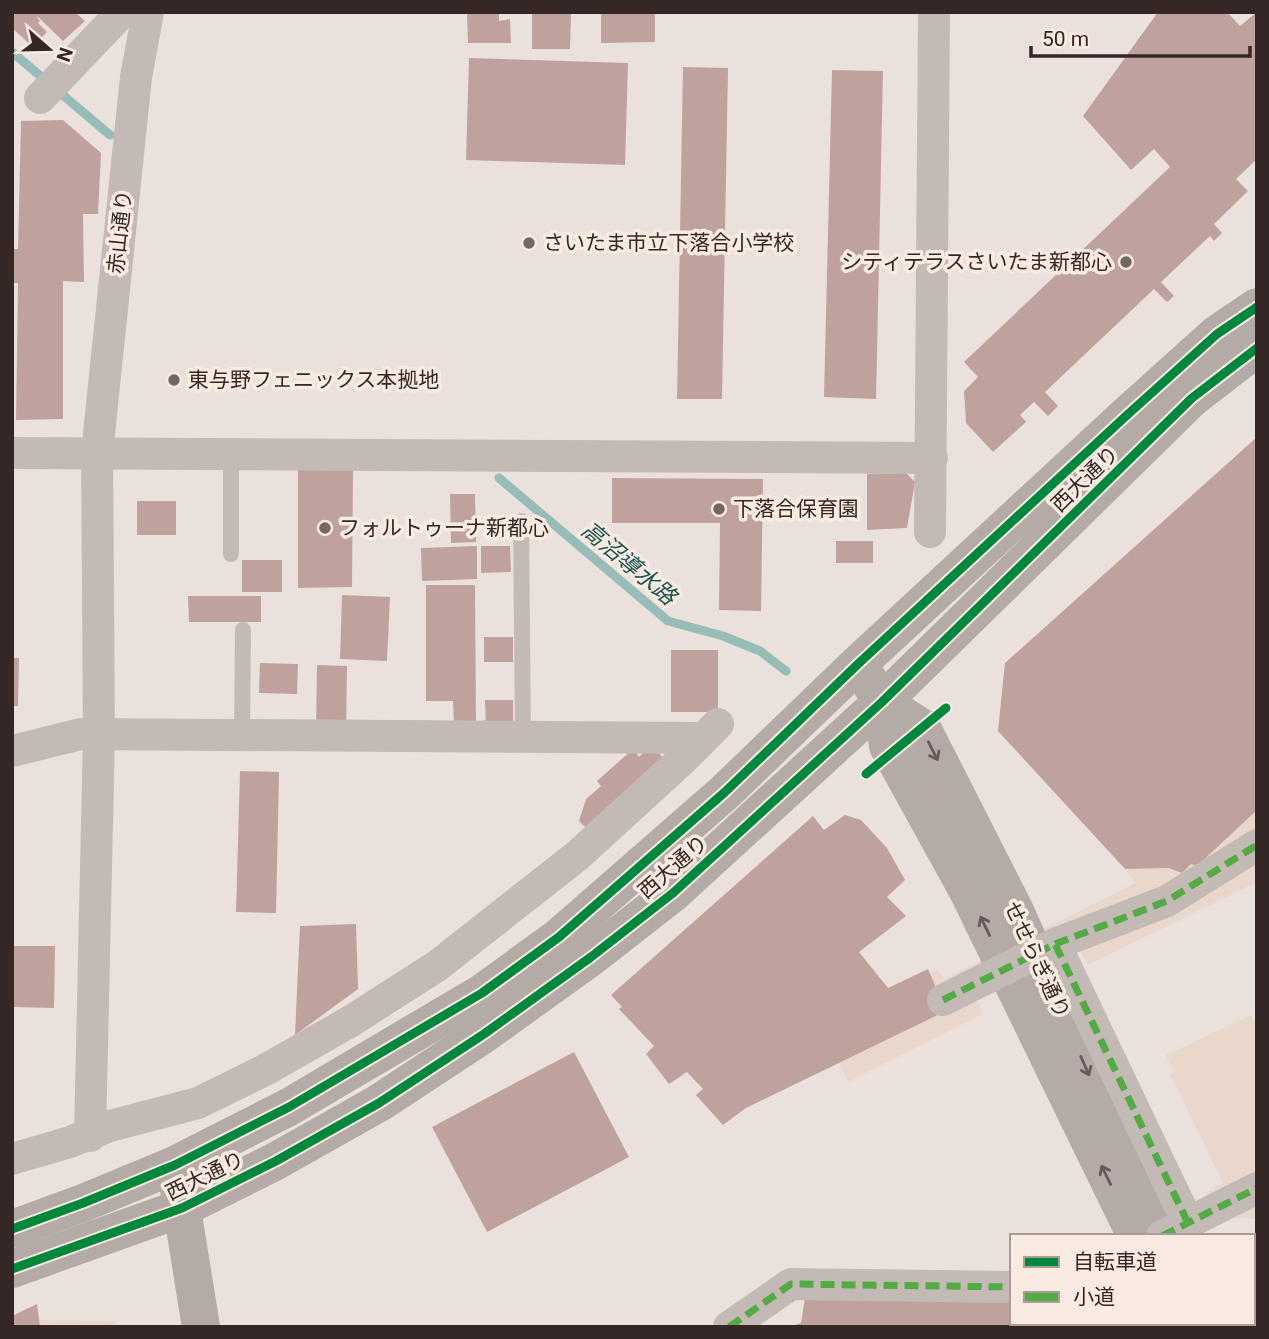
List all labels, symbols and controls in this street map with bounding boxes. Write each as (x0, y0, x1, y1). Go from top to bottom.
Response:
north arrow (14, 14, 84, 84)
scale bar (1031, 14, 1250, 58)
text: 50 m (1042, 27, 1089, 51)
text: N (51, 44, 78, 65)
street label: 赤山通り (104, 189, 136, 275)
place label: さいたま市立下落合小学校 (543, 231, 794, 255)
marker: さいたま市立下落合小学校 (521, 235, 537, 251)
place label: シティテラスさいたま新都心 (841, 250, 1112, 274)
marker: シティテラスさいたま新都心 (1118, 254, 1134, 270)
place label: 東与野フェニックス本拠地 (188, 368, 439, 392)
marker: 東与野フェニックス本拠地 (166, 372, 182, 388)
street label: 西大通り (1046, 441, 1124, 517)
place label: 下落合保育園 (733, 497, 859, 521)
marker: 下落合保育園 (711, 501, 727, 517)
place label: フォルトゥーナ新都心 (339, 516, 549, 540)
water label: 高沼導水路 (576, 516, 683, 612)
marker: フォルトゥーナ新都心 (317, 520, 333, 536)
one-way arrow (927, 740, 941, 761)
street label: 西大通り (633, 830, 713, 904)
street label: せせらぎ通り (999, 898, 1075, 1022)
one-way arrow (978, 916, 991, 937)
one-way arrow (1079, 1055, 1092, 1076)
street label: 西大通り (162, 1147, 248, 1205)
one-way arrow (1098, 1165, 1112, 1186)
legend (1010, 1234, 1255, 1325)
text: 自転車道 (1073, 1250, 1157, 1274)
text: 小道 (1073, 1285, 1115, 1309)

